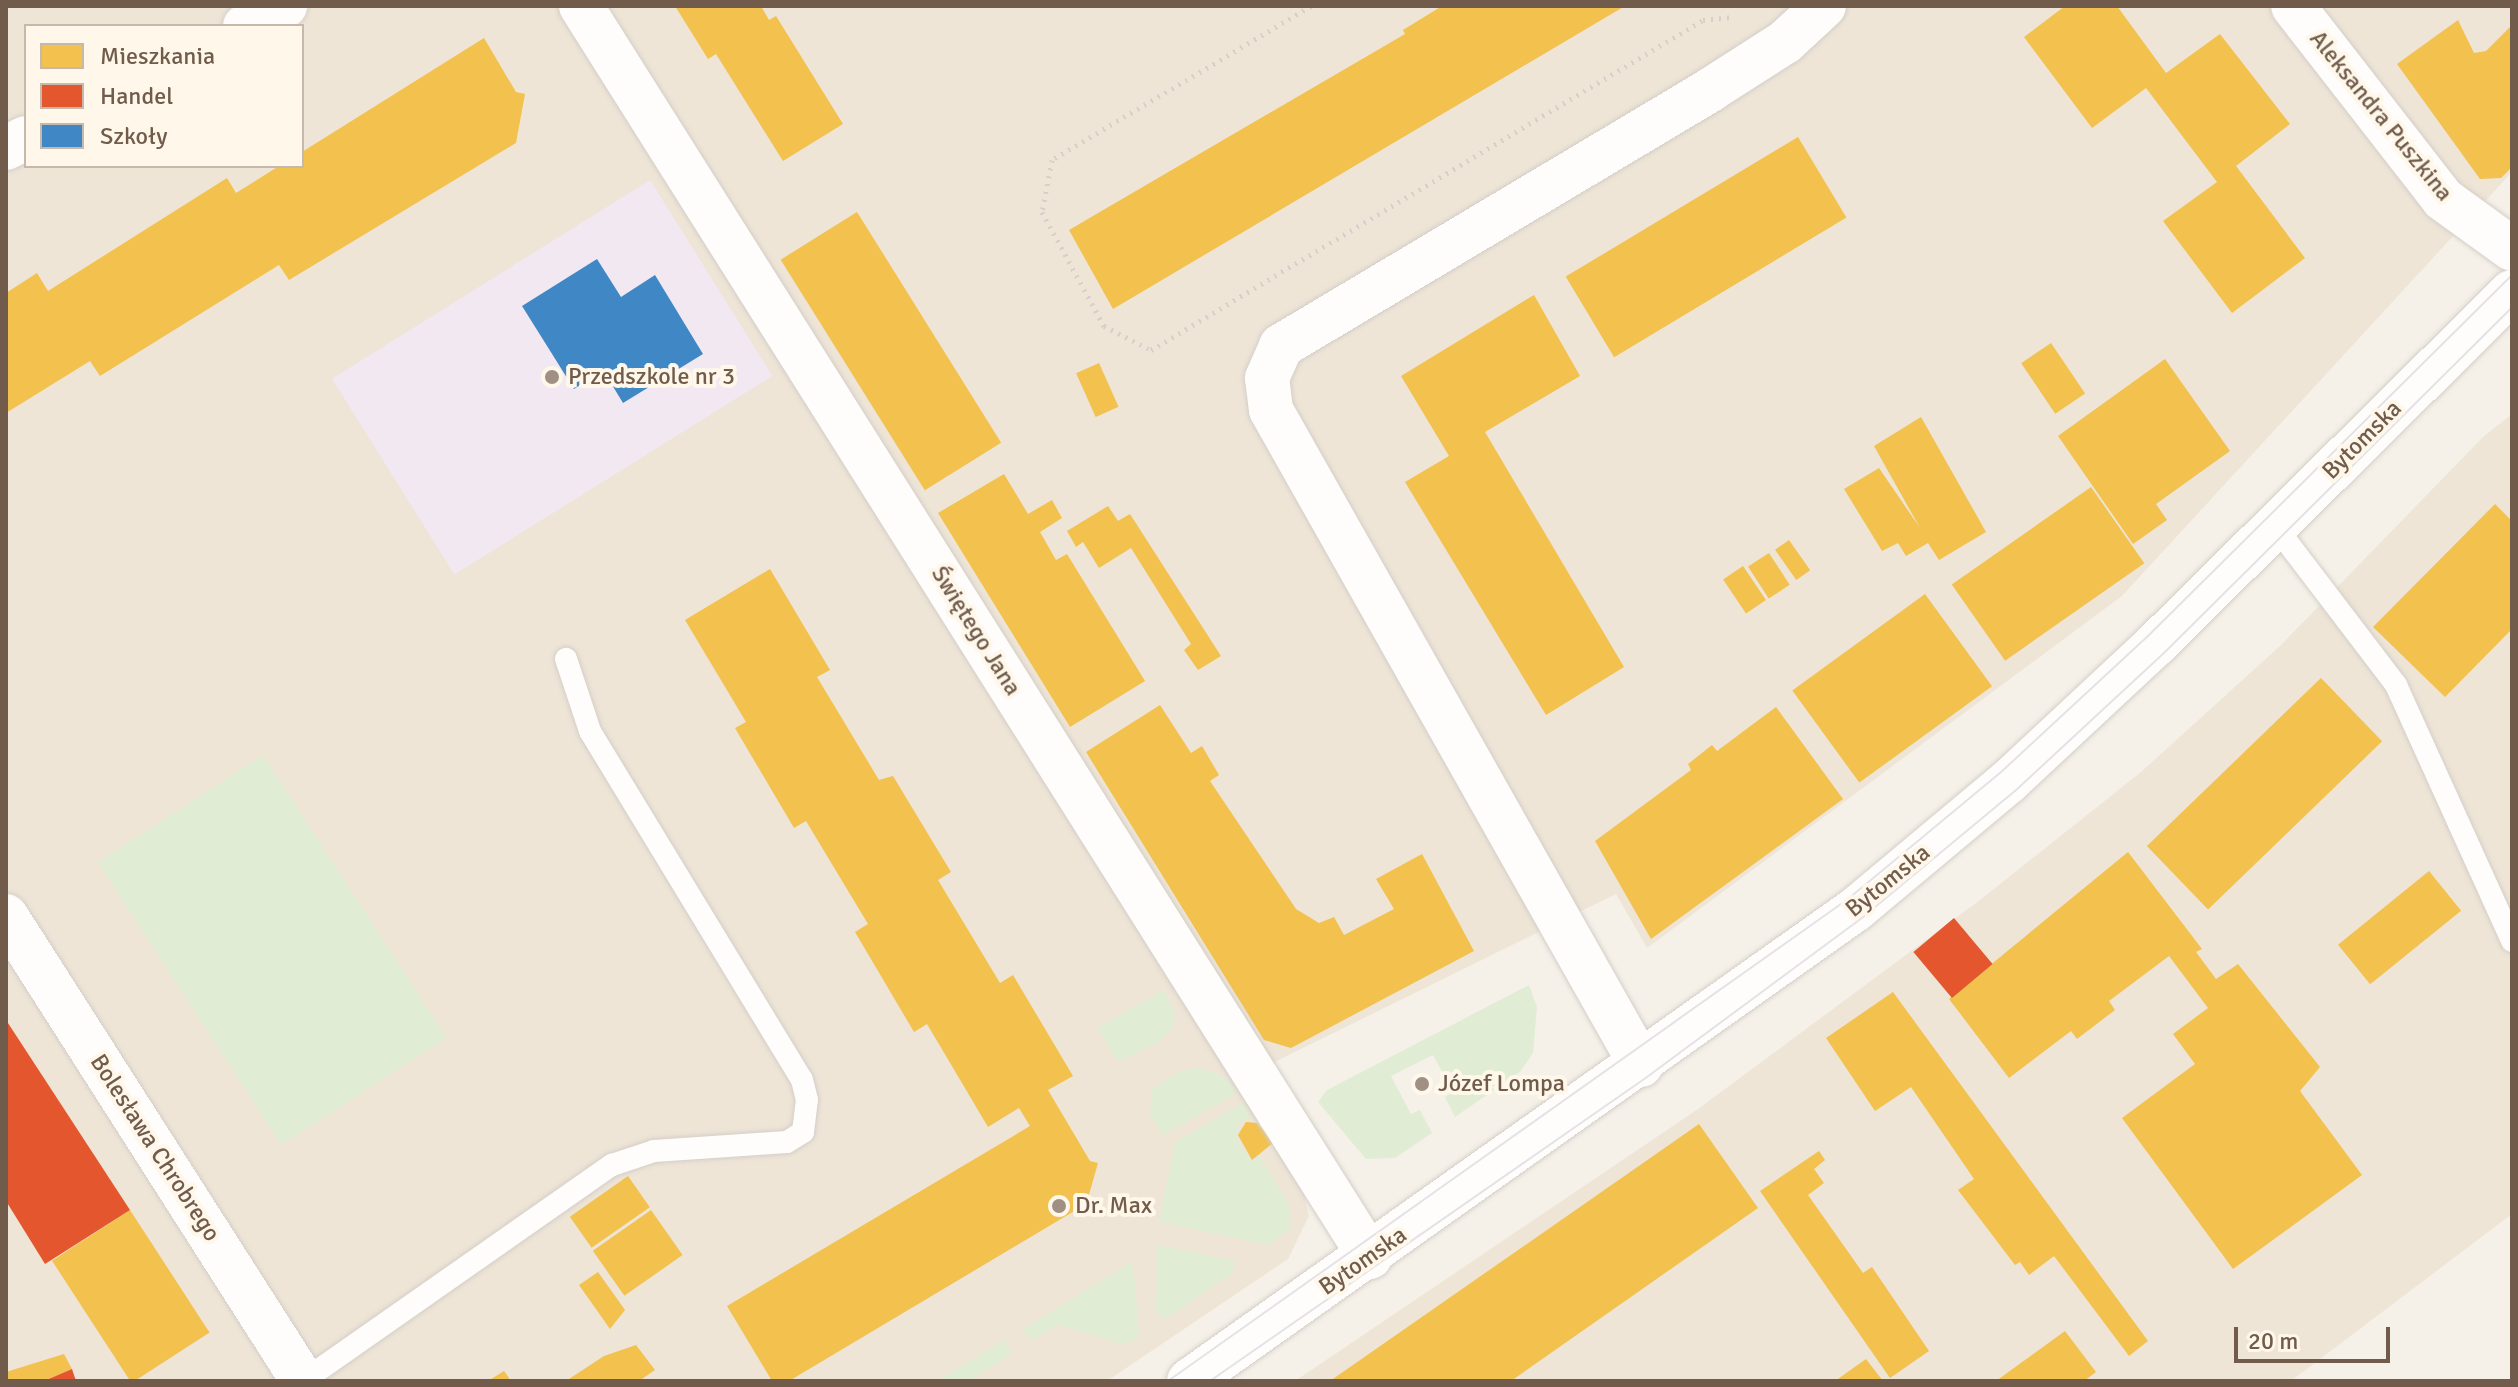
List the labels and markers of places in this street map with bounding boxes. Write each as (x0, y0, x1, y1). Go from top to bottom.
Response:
place label: Przedszkole nr 3 (568, 363, 735, 391)
marker: Przedszkole nr 3 (543, 368, 561, 386)
place label: Józef Lompa (1438, 1070, 1565, 1098)
marker: Józef Lompa (1413, 1075, 1431, 1093)
place label: Dr. Max (1075, 1192, 1152, 1220)
marker: Dr. Max (1050, 1197, 1068, 1215)

